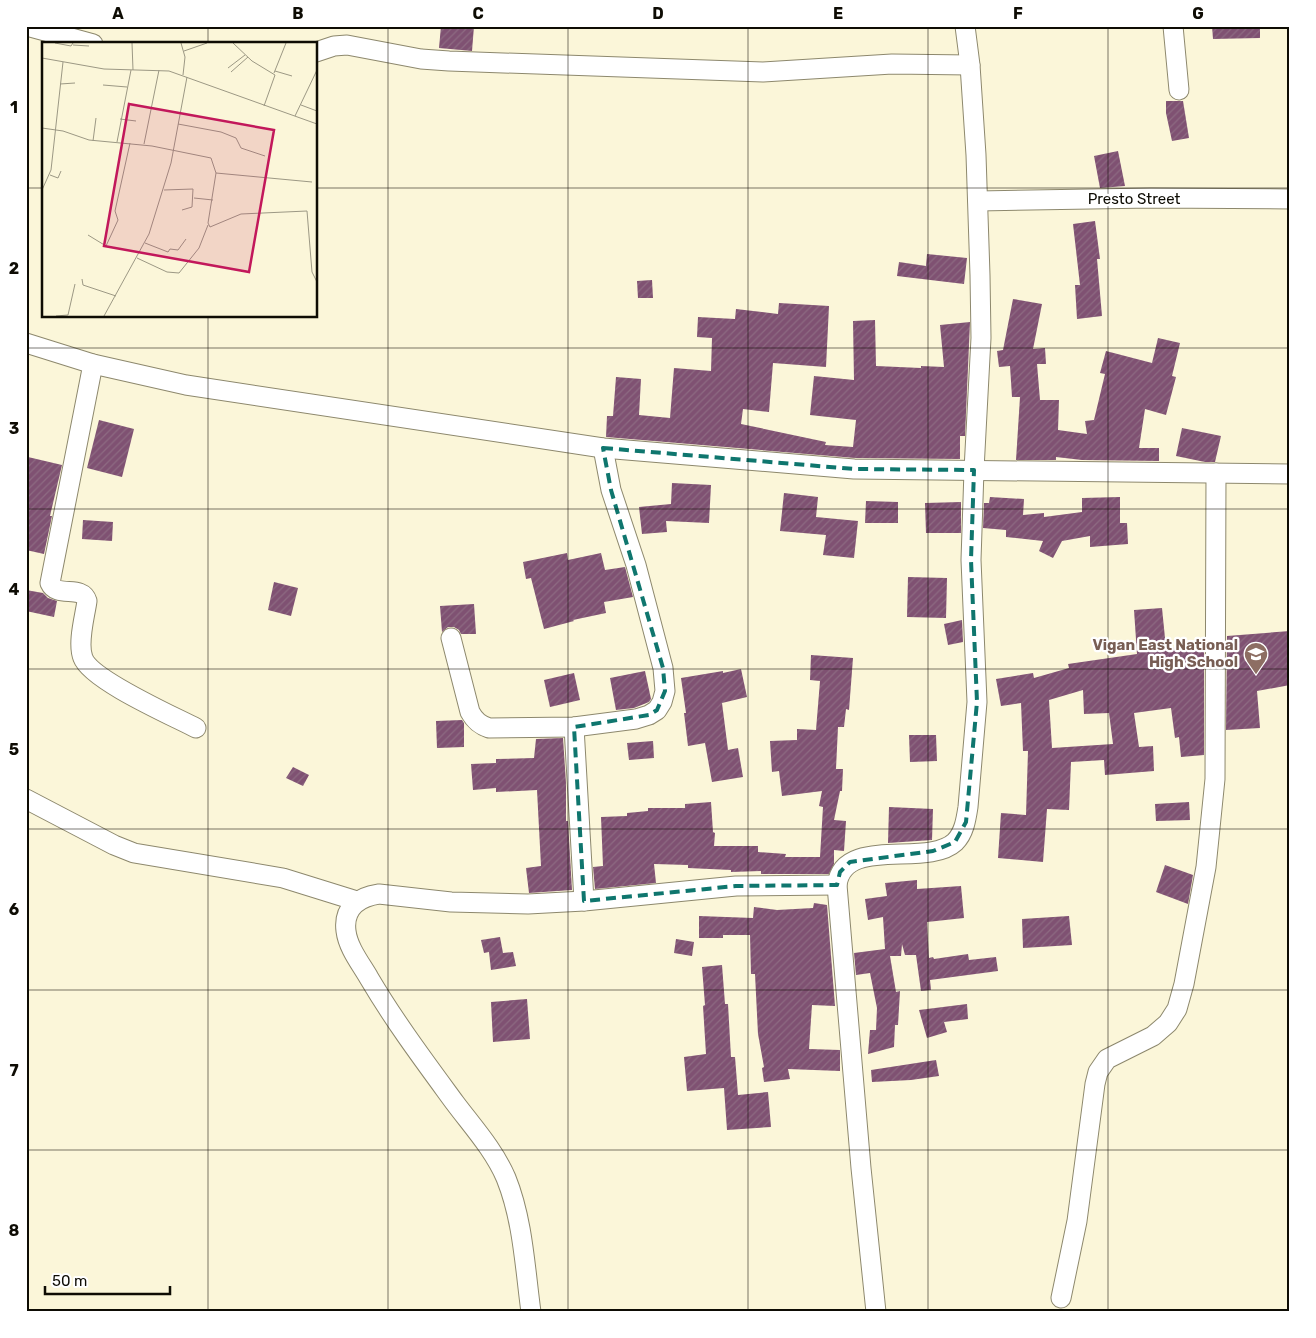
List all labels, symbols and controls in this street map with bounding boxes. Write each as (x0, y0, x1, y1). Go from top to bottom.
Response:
text: A (112, 4, 124, 23)
text: B (292, 4, 304, 23)
text: C (472, 4, 484, 23)
text: D (652, 4, 664, 23)
text: E (833, 4, 843, 23)
text: F (1013, 4, 1023, 23)
text: G (1192, 4, 1204, 23)
inset map (42, 42, 318, 318)
text: 1 (10, 98, 18, 117)
street label: Presto Street (1088, 190, 1180, 208)
text: 2 (9, 259, 19, 278)
text: 3 (9, 419, 19, 438)
text: 4 (9, 580, 20, 599)
place label: Vigan East National High School (1093, 636, 1238, 671)
school or university icon: Vigan East National High School (1243, 641, 1269, 675)
text: 5 (9, 740, 19, 759)
text: 6 (9, 900, 19, 919)
text: 7 (9, 1061, 19, 1080)
text: 8 (9, 1221, 20, 1240)
scale bar (45, 1263, 170, 1295)
text: 50 m (52, 1272, 87, 1290)

